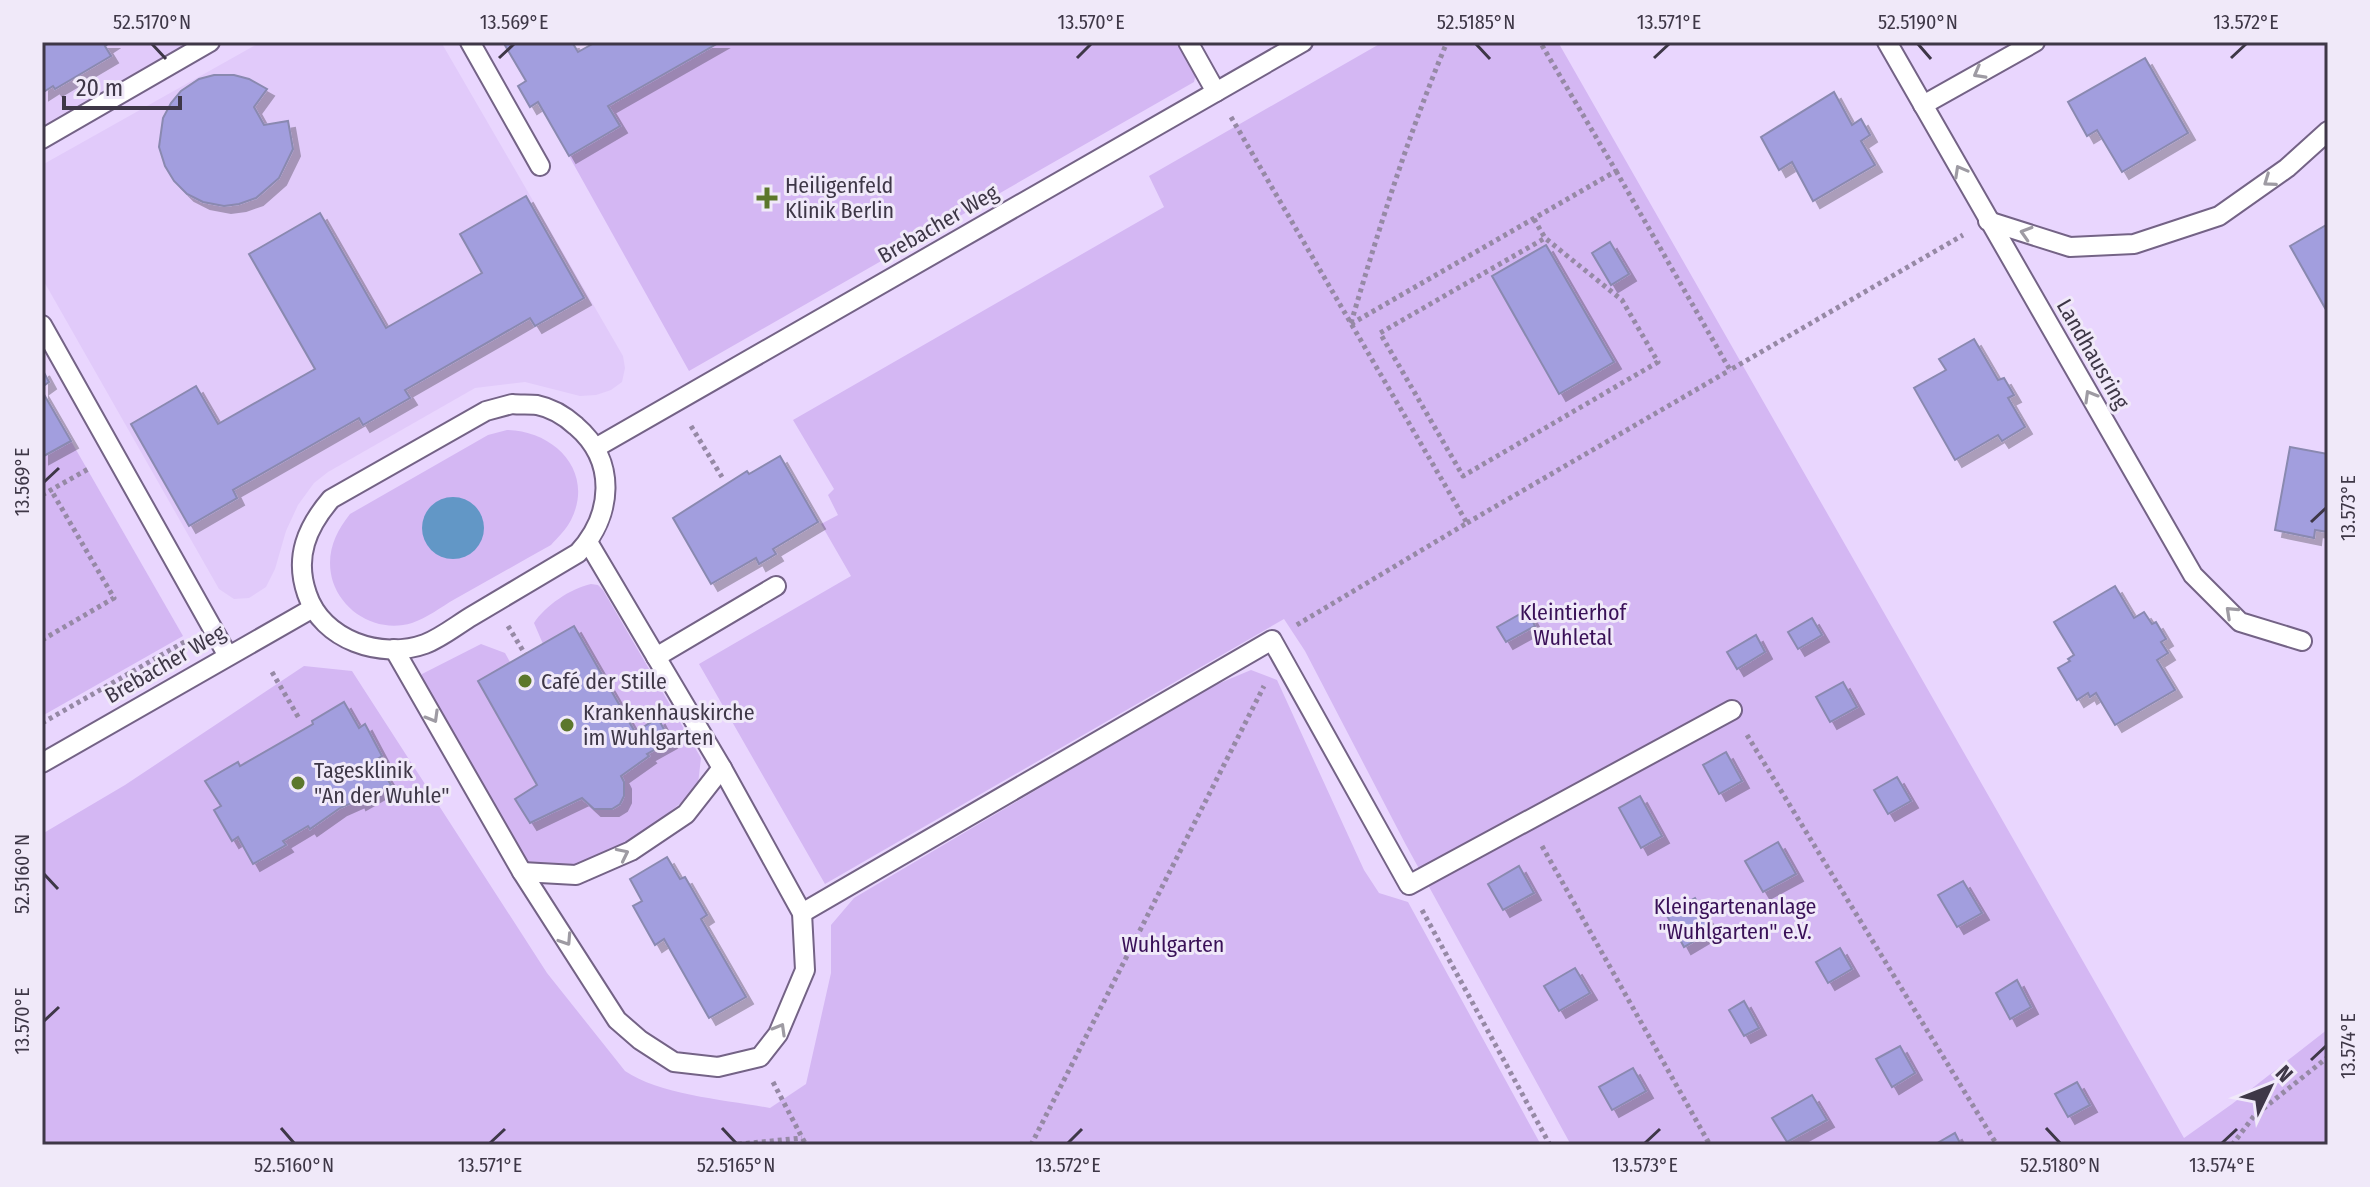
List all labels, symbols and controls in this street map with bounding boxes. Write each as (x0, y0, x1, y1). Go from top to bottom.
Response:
text: 52.5170°N (113, 10, 191, 34)
text: 13.569°E (480, 10, 548, 34)
text: 13.570°E (1057, 10, 1125, 34)
text: 52.5185°N (1437, 10, 1515, 34)
text: 13.571°E (1637, 10, 1701, 34)
text: 52.5190°N (1878, 10, 1958, 34)
text: 13.572°E (2213, 10, 2279, 34)
scale bar (64, 60, 180, 110)
one-way arrow (1973, 64, 1988, 79)
text: 20 m (76, 74, 123, 102)
one-way arrow (1954, 165, 1970, 180)
one-way arrow (2263, 171, 2277, 186)
place label: Heiligenfeld Klinik Berlin (785, 172, 894, 224)
street label: Brebacher Weg (873, 178, 1004, 269)
marker: Heiligenfeld Klinik Berlin (756, 187, 778, 209)
one-way arrow (2020, 226, 2034, 242)
street label: Landhausring (2051, 294, 2136, 414)
one-way arrow (2084, 390, 2100, 405)
text: 13.569°E (10, 448, 34, 516)
text: 13.573°E (2336, 475, 2360, 541)
park label: Kleintierhof Wuhletal (1520, 599, 1628, 651)
one-way arrow (2226, 607, 2240, 622)
street label: Brebacher Weg (100, 618, 231, 709)
place label: Café der Stille (541, 668, 667, 695)
marker: Café der Stille (516, 672, 534, 690)
place label: Krankenhauskirche im Wuhlgarten (583, 699, 755, 751)
one-way arrow (423, 708, 439, 723)
marker: Krankenhauskirche im Wuhlgarten (558, 716, 576, 734)
place label: Tagesklinik "An der Wuhle" (314, 757, 450, 809)
marker: Tagesklinik "An der Wuhle" (289, 774, 307, 792)
text: 52.5160°N (10, 834, 34, 914)
one-way arrow (615, 848, 630, 864)
park label: Kleingartenanlage "Wuhlgarten" e.V. (1654, 893, 1816, 945)
one-way arrow (556, 931, 571, 946)
park label: Wuhlgarten (1122, 931, 1224, 958)
text: 13.570°E (10, 987, 34, 1055)
text: 13.574°E (2336, 1013, 2360, 1079)
one-way arrow (770, 1023, 786, 1038)
north arrow (2230, 1047, 2310, 1127)
text: N (2270, 1060, 2299, 1088)
text: 52.5160°N (254, 1153, 334, 1177)
text: 13.571°E (458, 1153, 522, 1177)
text: 52.5165°N (697, 1153, 775, 1177)
text: 13.572°E (1035, 1153, 1101, 1177)
text: 13.573°E (1612, 1153, 1678, 1177)
text: 52.5180°N (2020, 1153, 2100, 1177)
text: 13.574°E (2189, 1153, 2255, 1177)

